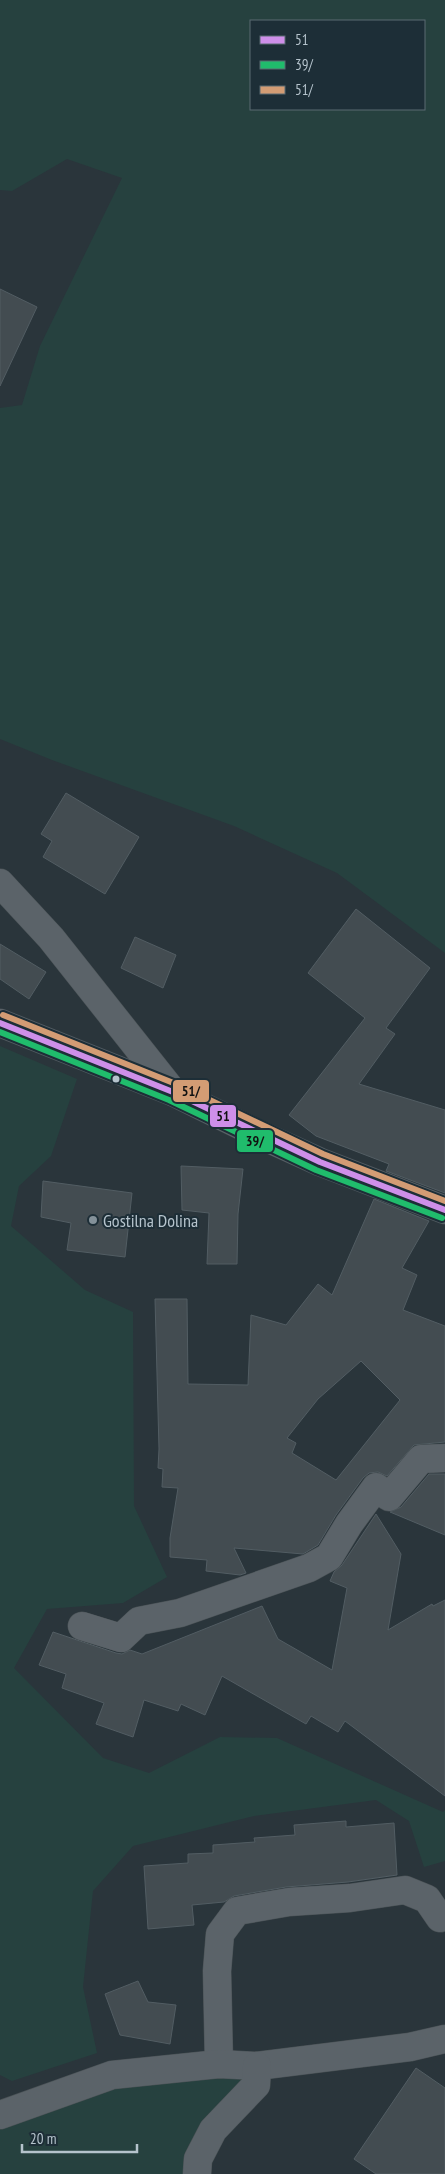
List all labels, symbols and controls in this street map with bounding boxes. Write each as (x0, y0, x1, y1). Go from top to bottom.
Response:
legend (250, 20, 425, 110)
text: 51 (295, 30, 309, 49)
text: 39/ (295, 55, 314, 74)
text: 51/ (295, 80, 314, 99)
unlabelled marker (111, 1074, 121, 1084)
line badge: 51/ (172, 1079, 210, 1103)
text: 51/ (182, 1082, 201, 1100)
line badge: 51 (209, 1104, 237, 1128)
text: 51 (216, 1107, 230, 1125)
line badge: 39/ (236, 1129, 274, 1153)
text: 39/ (246, 1132, 265, 1150)
place label: Gostilna Dolina (103, 1209, 198, 1232)
marker: Gostilna Dolina (87, 1214, 99, 1226)
scale bar (22, 2122, 138, 2154)
text: 20 m (30, 2129, 56, 2148)

